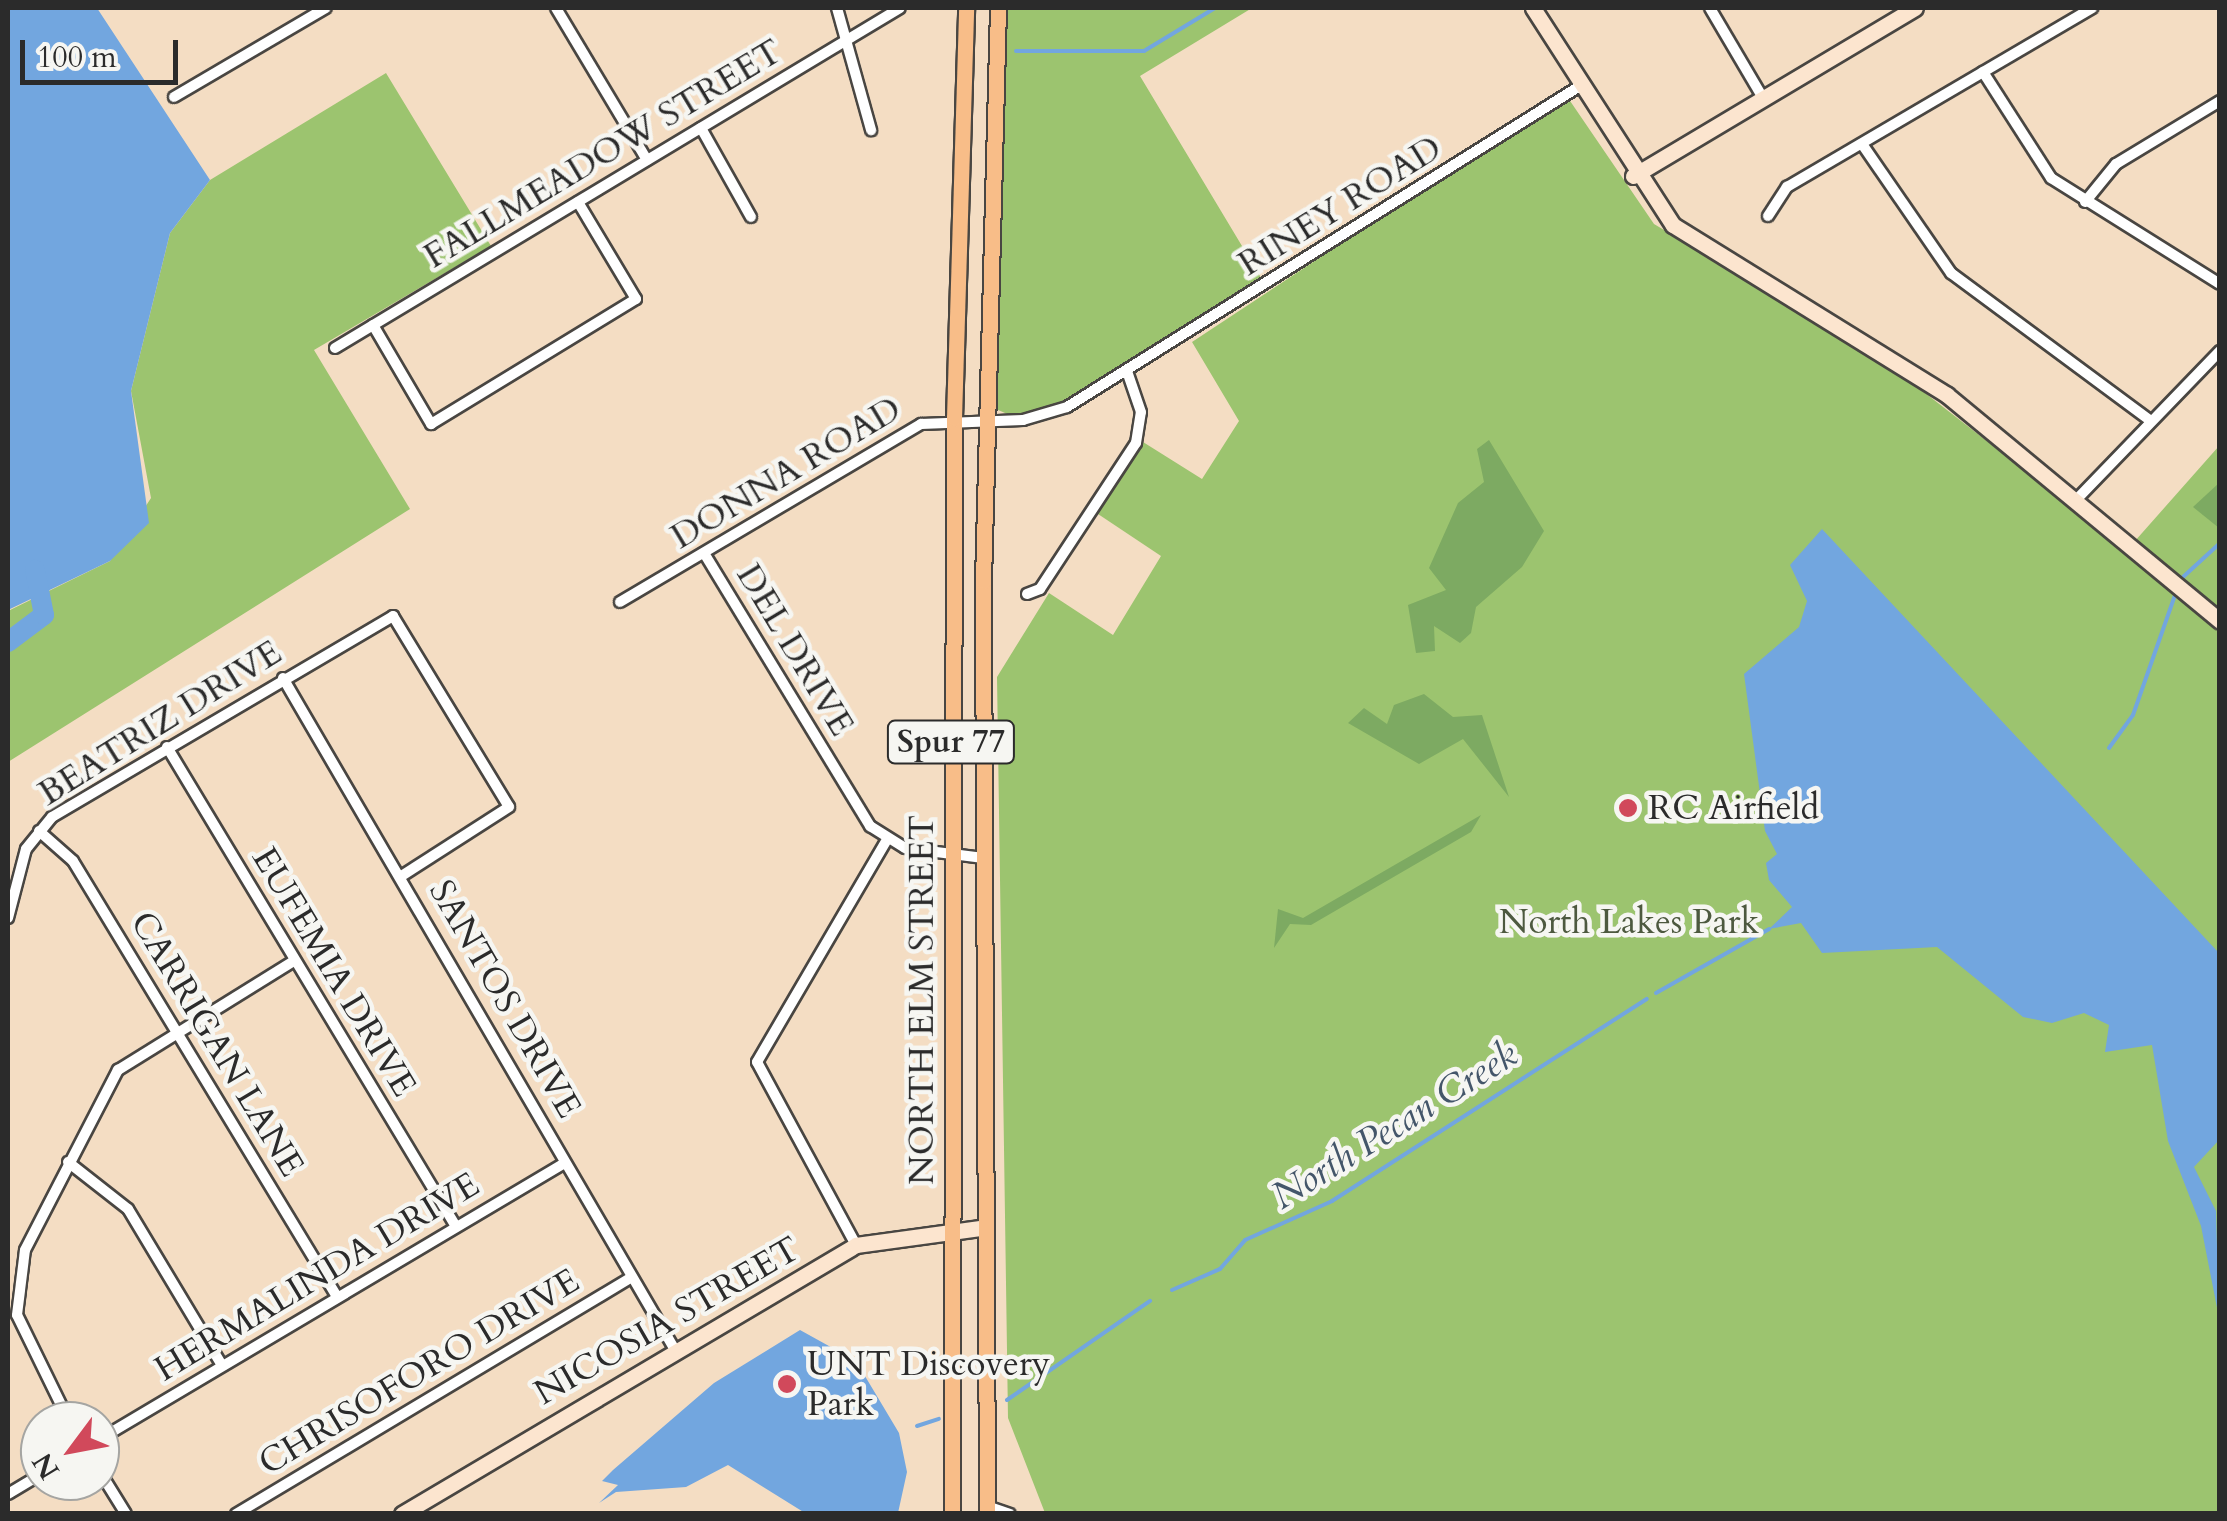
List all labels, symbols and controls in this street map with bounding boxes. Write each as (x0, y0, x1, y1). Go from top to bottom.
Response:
scale bar (25, 20, 182, 82)
street label: FALLMEADOW STREET (417, 30, 789, 278)
text: 100 m (37, 37, 117, 78)
street label: RINEY ROAD (1231, 127, 1449, 285)
street label: DONNA ROAD (664, 388, 908, 558)
street label: DEL DRIVE (727, 557, 863, 743)
street label: BEATRIZ DRIVE (31, 631, 289, 815)
road number: Spur 77 (886, 715, 1016, 769)
place label: RC Airfield (1648, 787, 1819, 829)
marker: RC Airfield (1617, 797, 1639, 819)
street label: NORTH ELM STREET (901, 815, 943, 1185)
street label: EUFEMIA DRIVE (243, 840, 425, 1104)
street label: SANTOS DRIVE (420, 873, 590, 1125)
park label: North Lakes Park (1499, 901, 1759, 943)
street label: CARRIGAN LANE (121, 904, 313, 1184)
water label: North Pecan Creek (1264, 1032, 1526, 1220)
street label: HERMALINDA DRIVE (147, 1164, 487, 1390)
street label: NICOSIA STREET (527, 1228, 807, 1414)
street label: CHRISOFORO DRIVE (251, 1260, 587, 1484)
place label: UNT Discovery Park (807, 1343, 1050, 1425)
marker: UNT Discovery Park (776, 1373, 798, 1395)
north arrow (20, 1401, 120, 1501)
text: N (24, 1445, 69, 1486)

